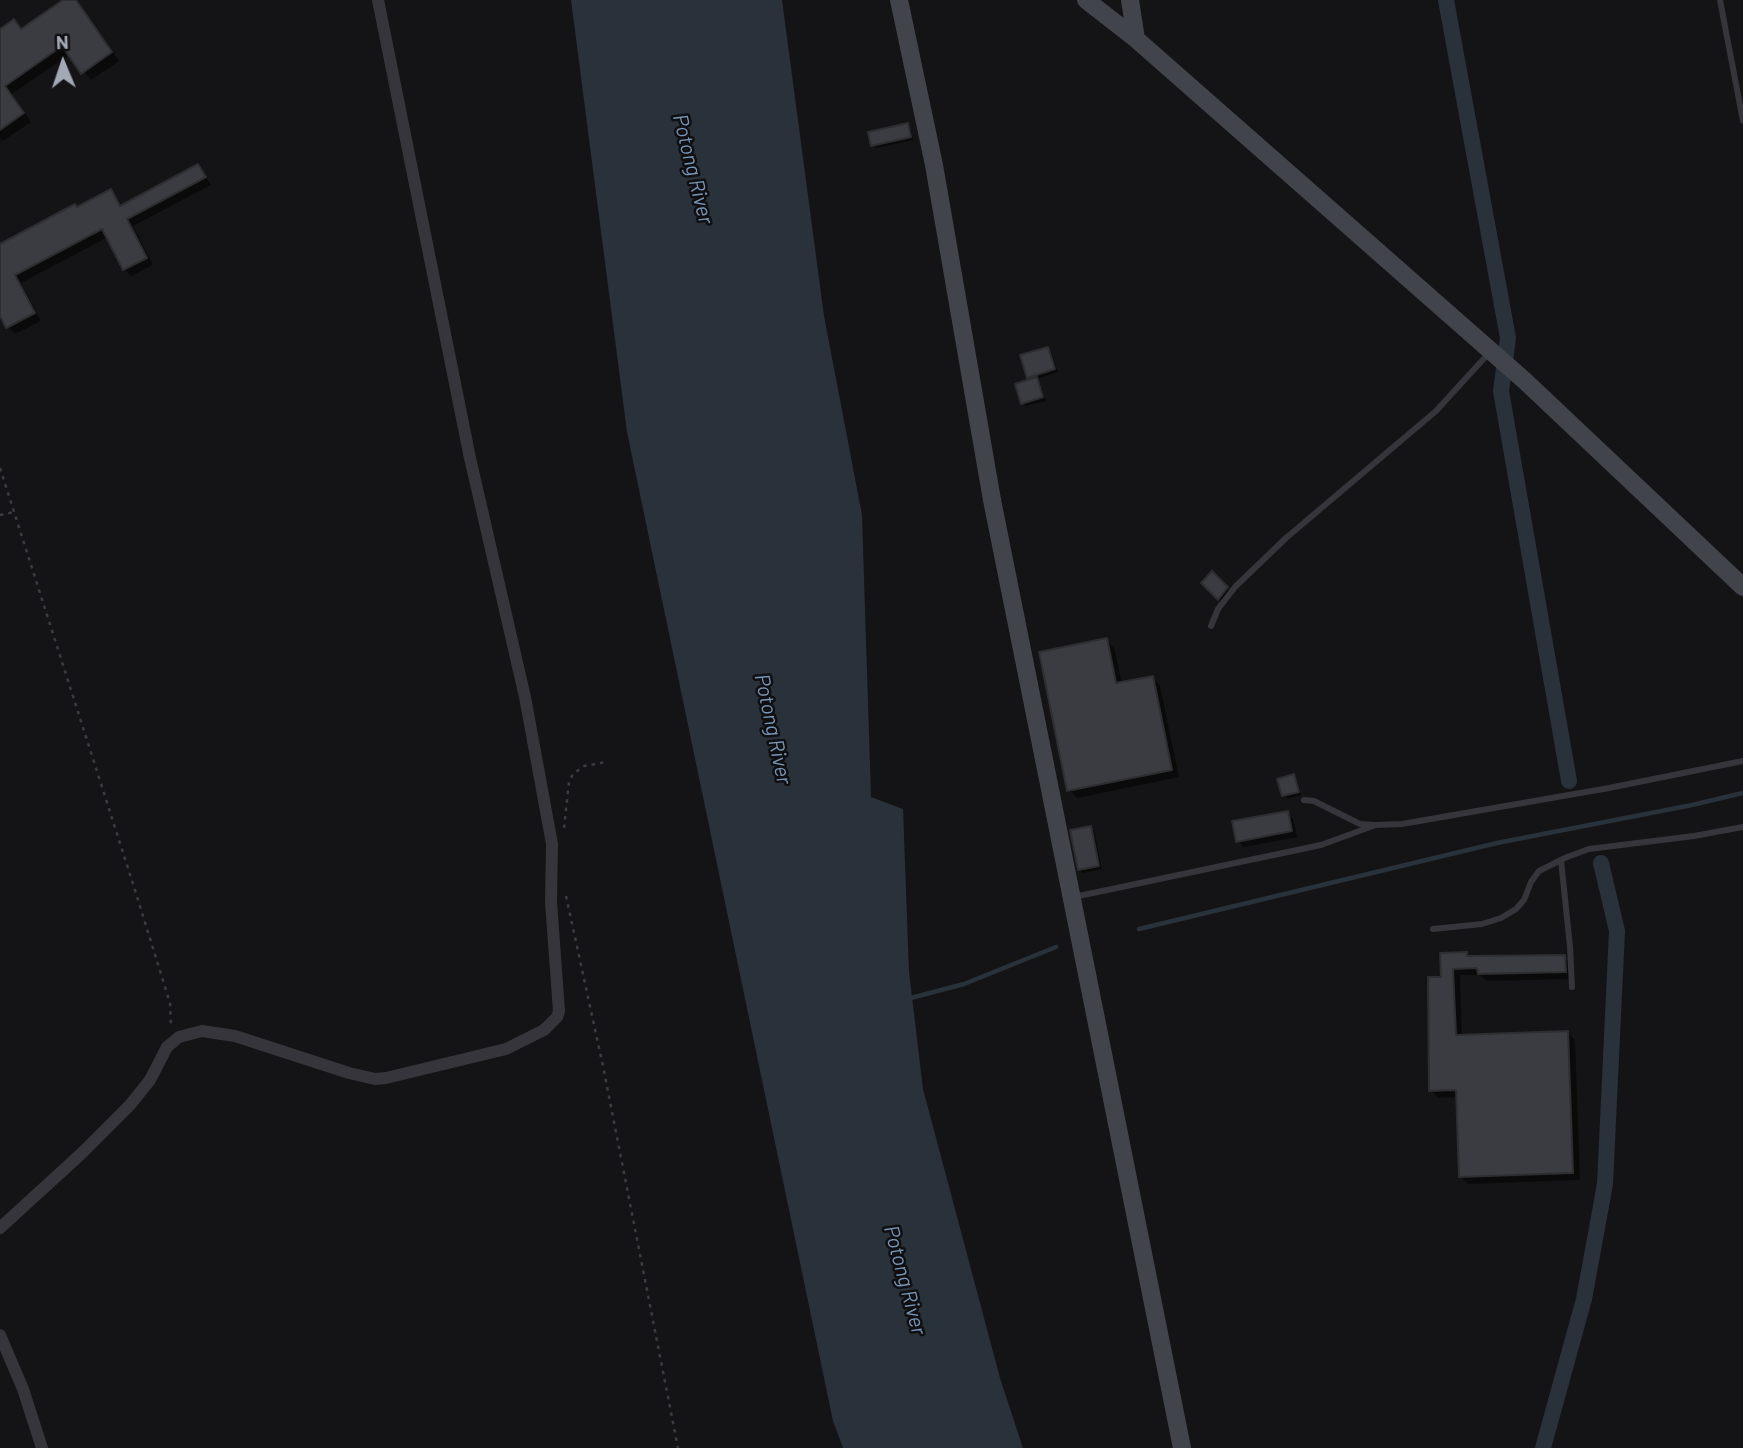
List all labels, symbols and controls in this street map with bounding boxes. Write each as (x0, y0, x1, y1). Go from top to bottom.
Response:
north arrow (28, 28, 98, 98)
text: N (56, 30, 69, 53)
water label: Potong River (667, 112, 719, 226)
water label: Potong River (749, 672, 797, 786)
water label: Potong River (878, 1223, 932, 1337)

